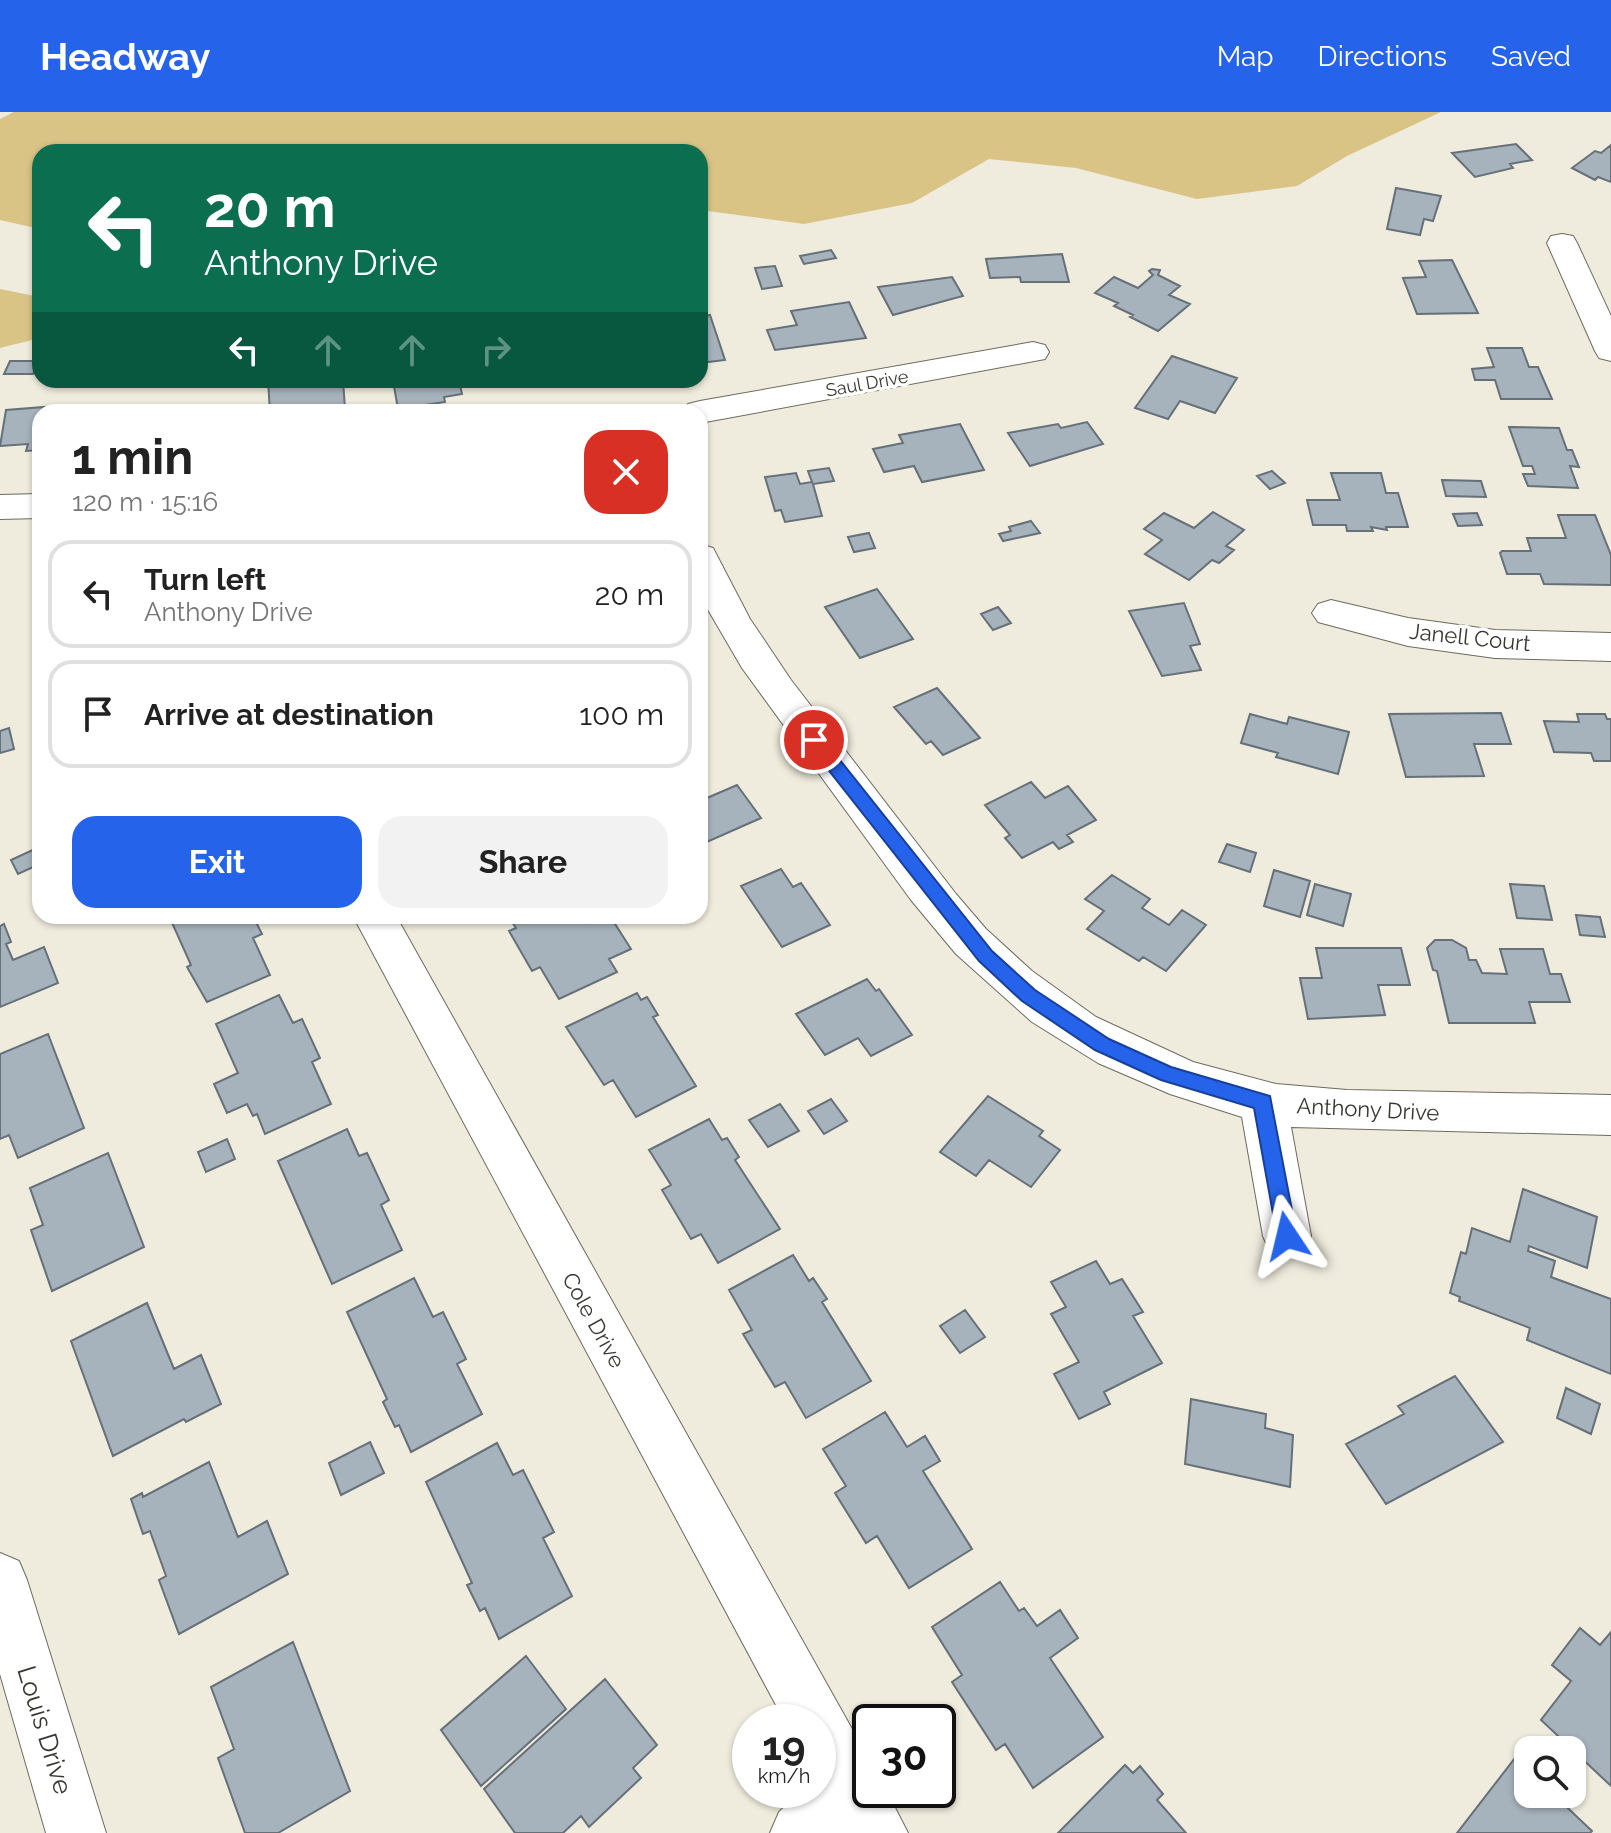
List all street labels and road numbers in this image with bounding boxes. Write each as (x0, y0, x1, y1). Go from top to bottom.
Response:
street label: Saul Drive (824, 365, 910, 401)
street label: Janell Court (1408, 618, 1532, 656)
street label: Anthony Drive (1296, 1092, 1440, 1126)
street label: Cole Drive (557, 1268, 631, 1372)
street label: Louis Drive (11, 1662, 79, 1798)

